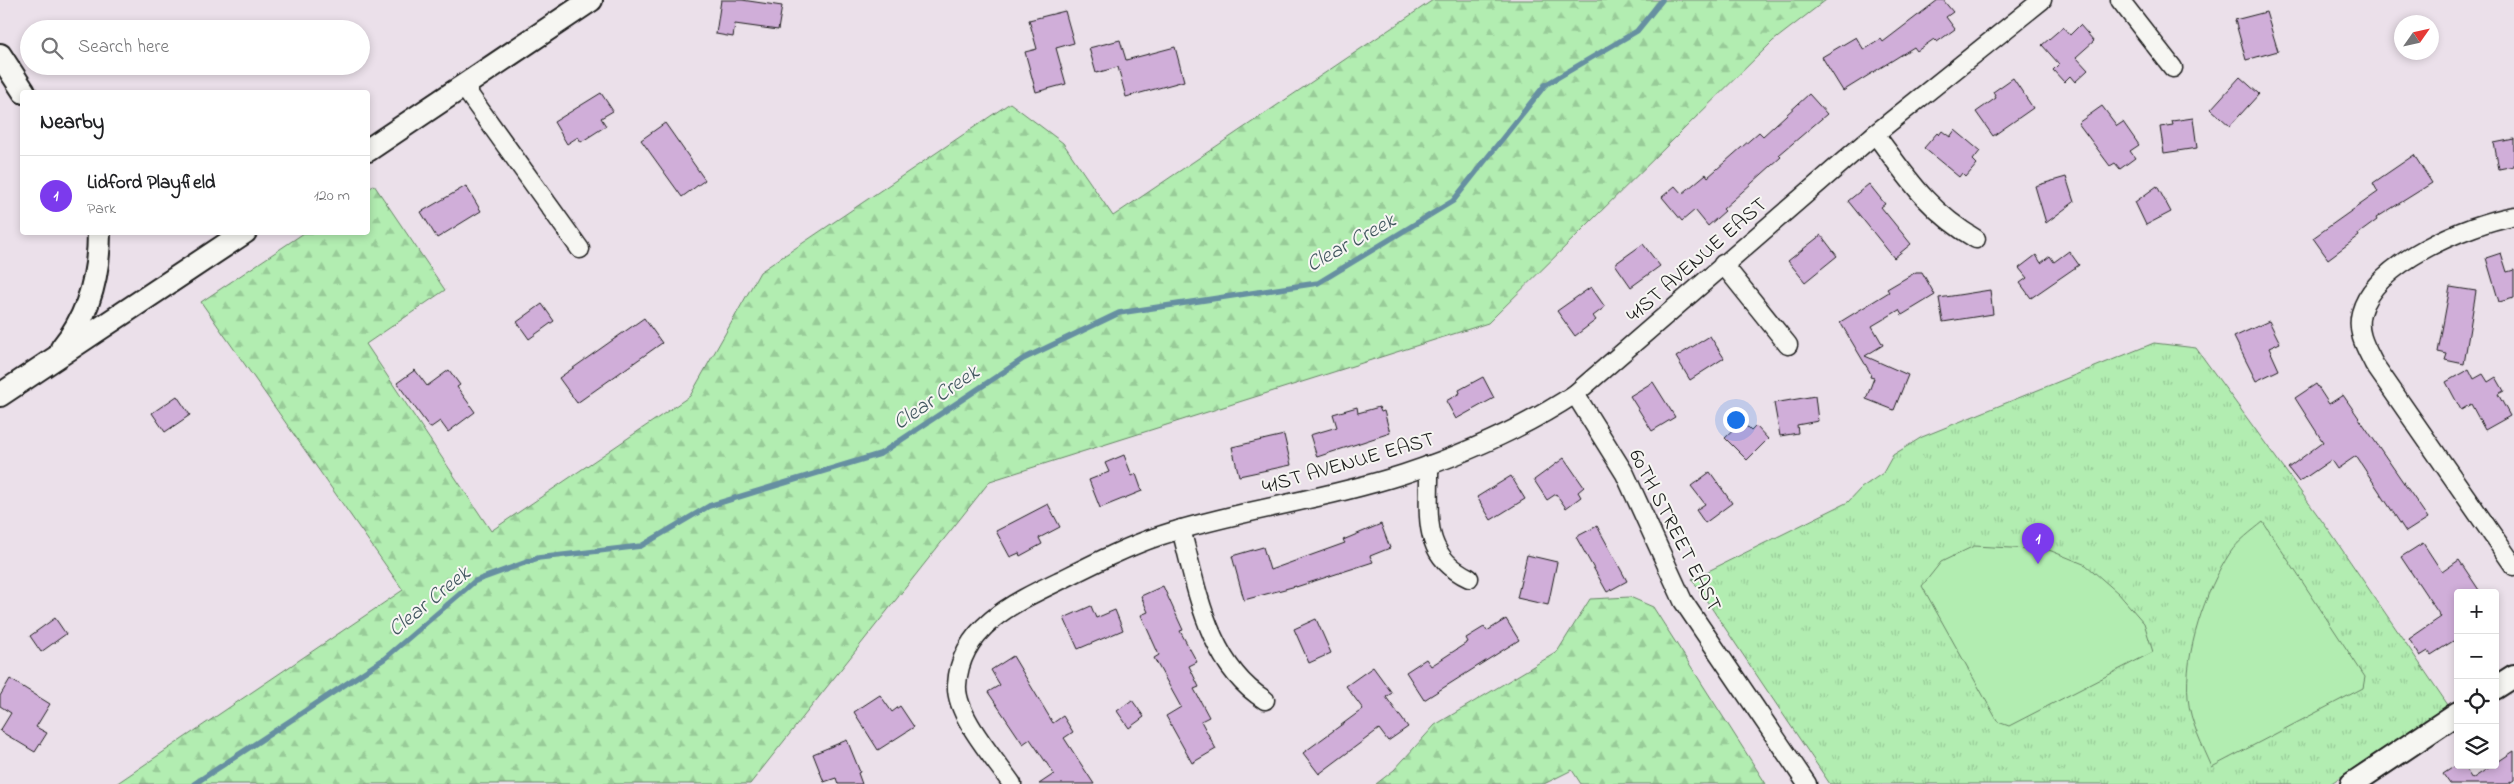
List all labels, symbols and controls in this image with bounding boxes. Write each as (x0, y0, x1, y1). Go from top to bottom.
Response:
north arrow (2394, 15, 2439, 60)
search box (20, 20, 370, 75)
icon: search (38, 34, 66, 62)
text: Search here (78, 34, 169, 61)
text: Nearby (40, 108, 104, 138)
text: Lidford Playfield (87, 170, 216, 197)
text: 1 (53, 184, 59, 208)
text: 120 m (314, 184, 350, 208)
street label: 41ST AVENUE EAST (1620, 191, 1774, 330)
text: Park (87, 197, 116, 221)
water label: Clear Creek (1301, 205, 1403, 281)
water label: Clear Creek (887, 357, 987, 439)
your location (1723, 407, 1749, 433)
street label: 41ST AVENUE EAST (1259, 425, 1438, 503)
street label: 60TH STREET EAST (1620, 444, 1728, 617)
pin: 1 (2022, 523, 2054, 564)
water label: Clear Creek (382, 558, 479, 646)
map controls (2454, 589, 2499, 769)
button: + (2454, 589, 2499, 634)
button: − (2454, 634, 2499, 679)
button: locate (2454, 679, 2499, 724)
button: layers (2454, 724, 2499, 769)

